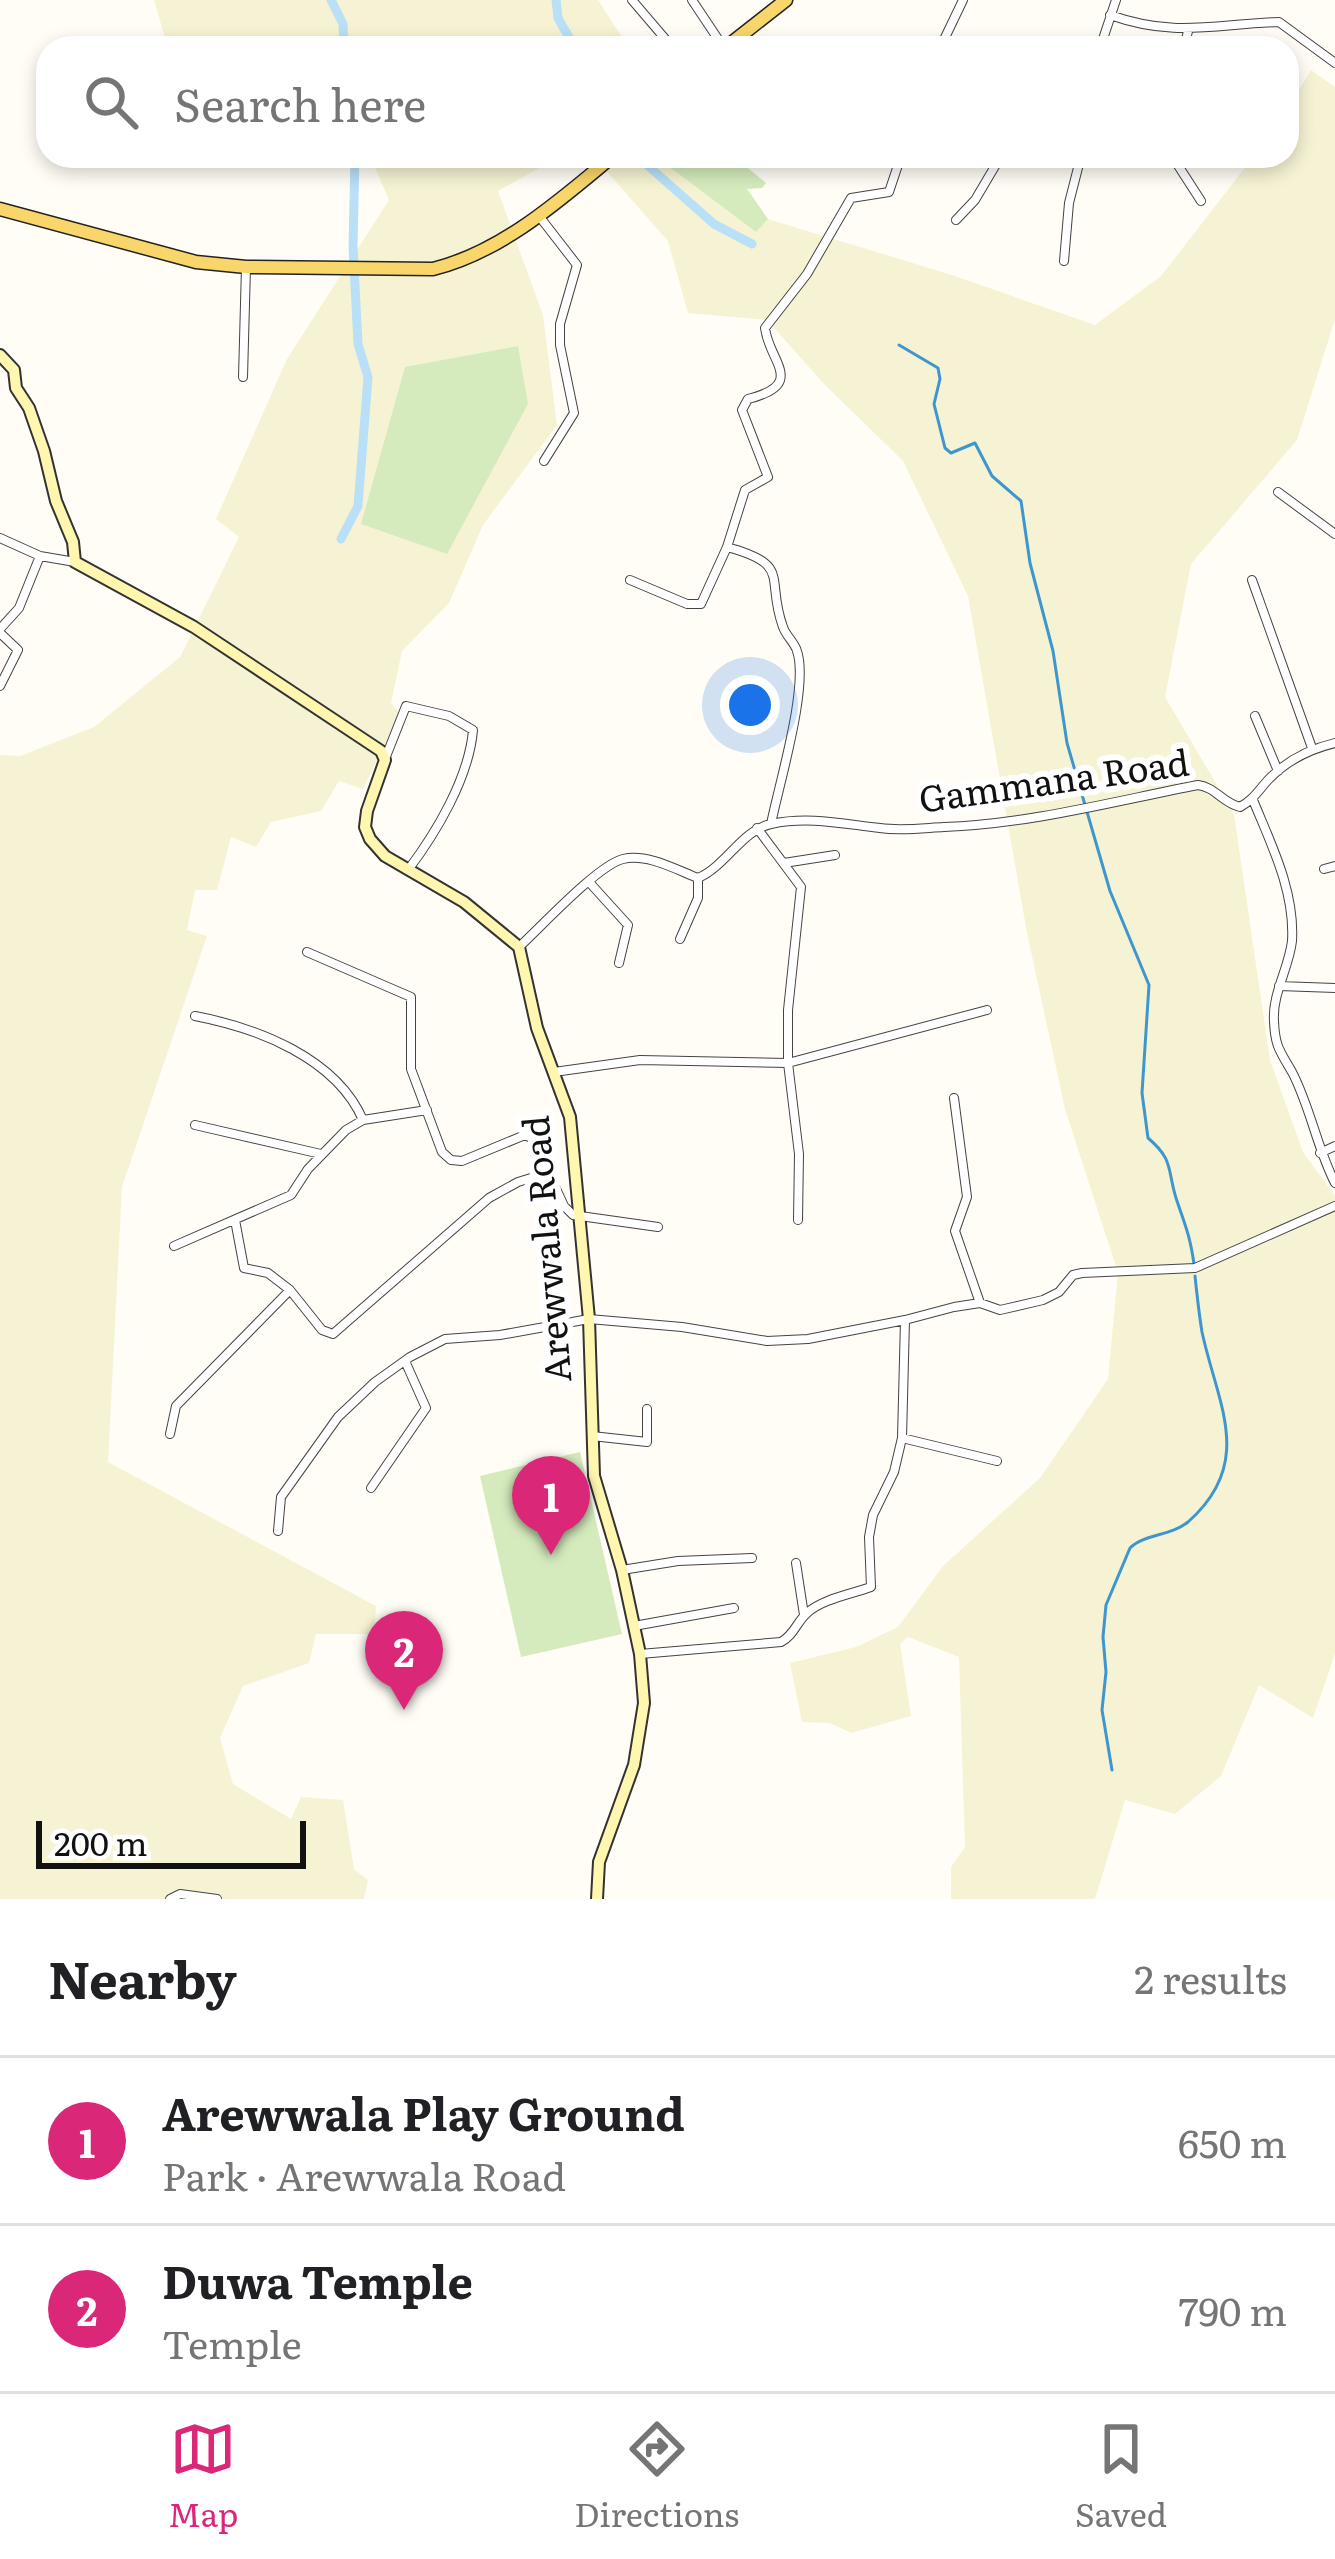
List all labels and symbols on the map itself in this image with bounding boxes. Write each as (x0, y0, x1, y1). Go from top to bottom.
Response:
your location (720, 675, 780, 735)
street label: Gammana Road (915, 733, 1192, 824)
street label: Arewwala Road (506, 1114, 583, 1385)
pin: 1 (512, 1456, 590, 1555)
pin: 2 (365, 1611, 443, 1710)
scale bar (36, 1815, 306, 1868)

